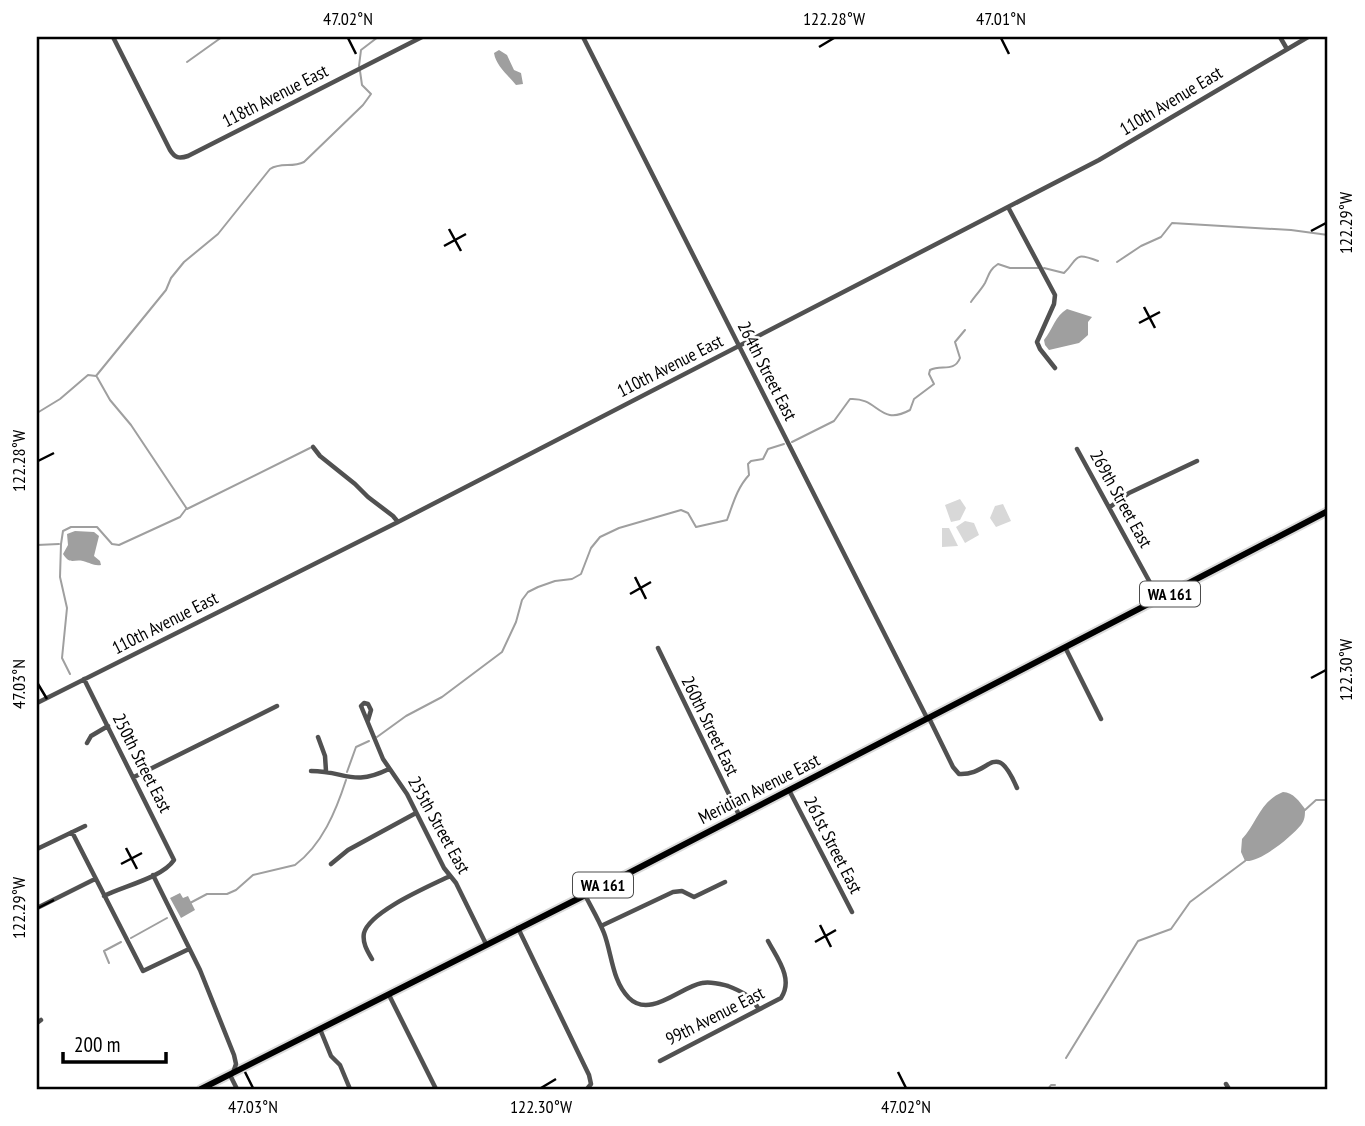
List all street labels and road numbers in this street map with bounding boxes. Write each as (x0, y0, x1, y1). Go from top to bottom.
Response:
street label: 118th Avenue East (218, 59, 332, 132)
street label: 110th Avenue East (1115, 61, 1226, 140)
street label: 264th Street East (733, 317, 802, 424)
street label: 110th Avenue East (613, 329, 727, 402)
street label: 269th Street East (1085, 446, 1158, 552)
road number: WA 161 (1140, 582, 1200, 607)
street label: 110th Avenue East (108, 586, 222, 659)
street label: 260th Street East (676, 672, 744, 779)
street label: 250th Street East (108, 709, 177, 816)
street label: Meridian Avenue East (694, 748, 823, 829)
street label: 255th Street East (403, 772, 476, 878)
street label: 261st Street East (799, 792, 868, 897)
road number: WA 161 (573, 872, 633, 898)
street label: 99th Avenue East (662, 981, 768, 1050)

